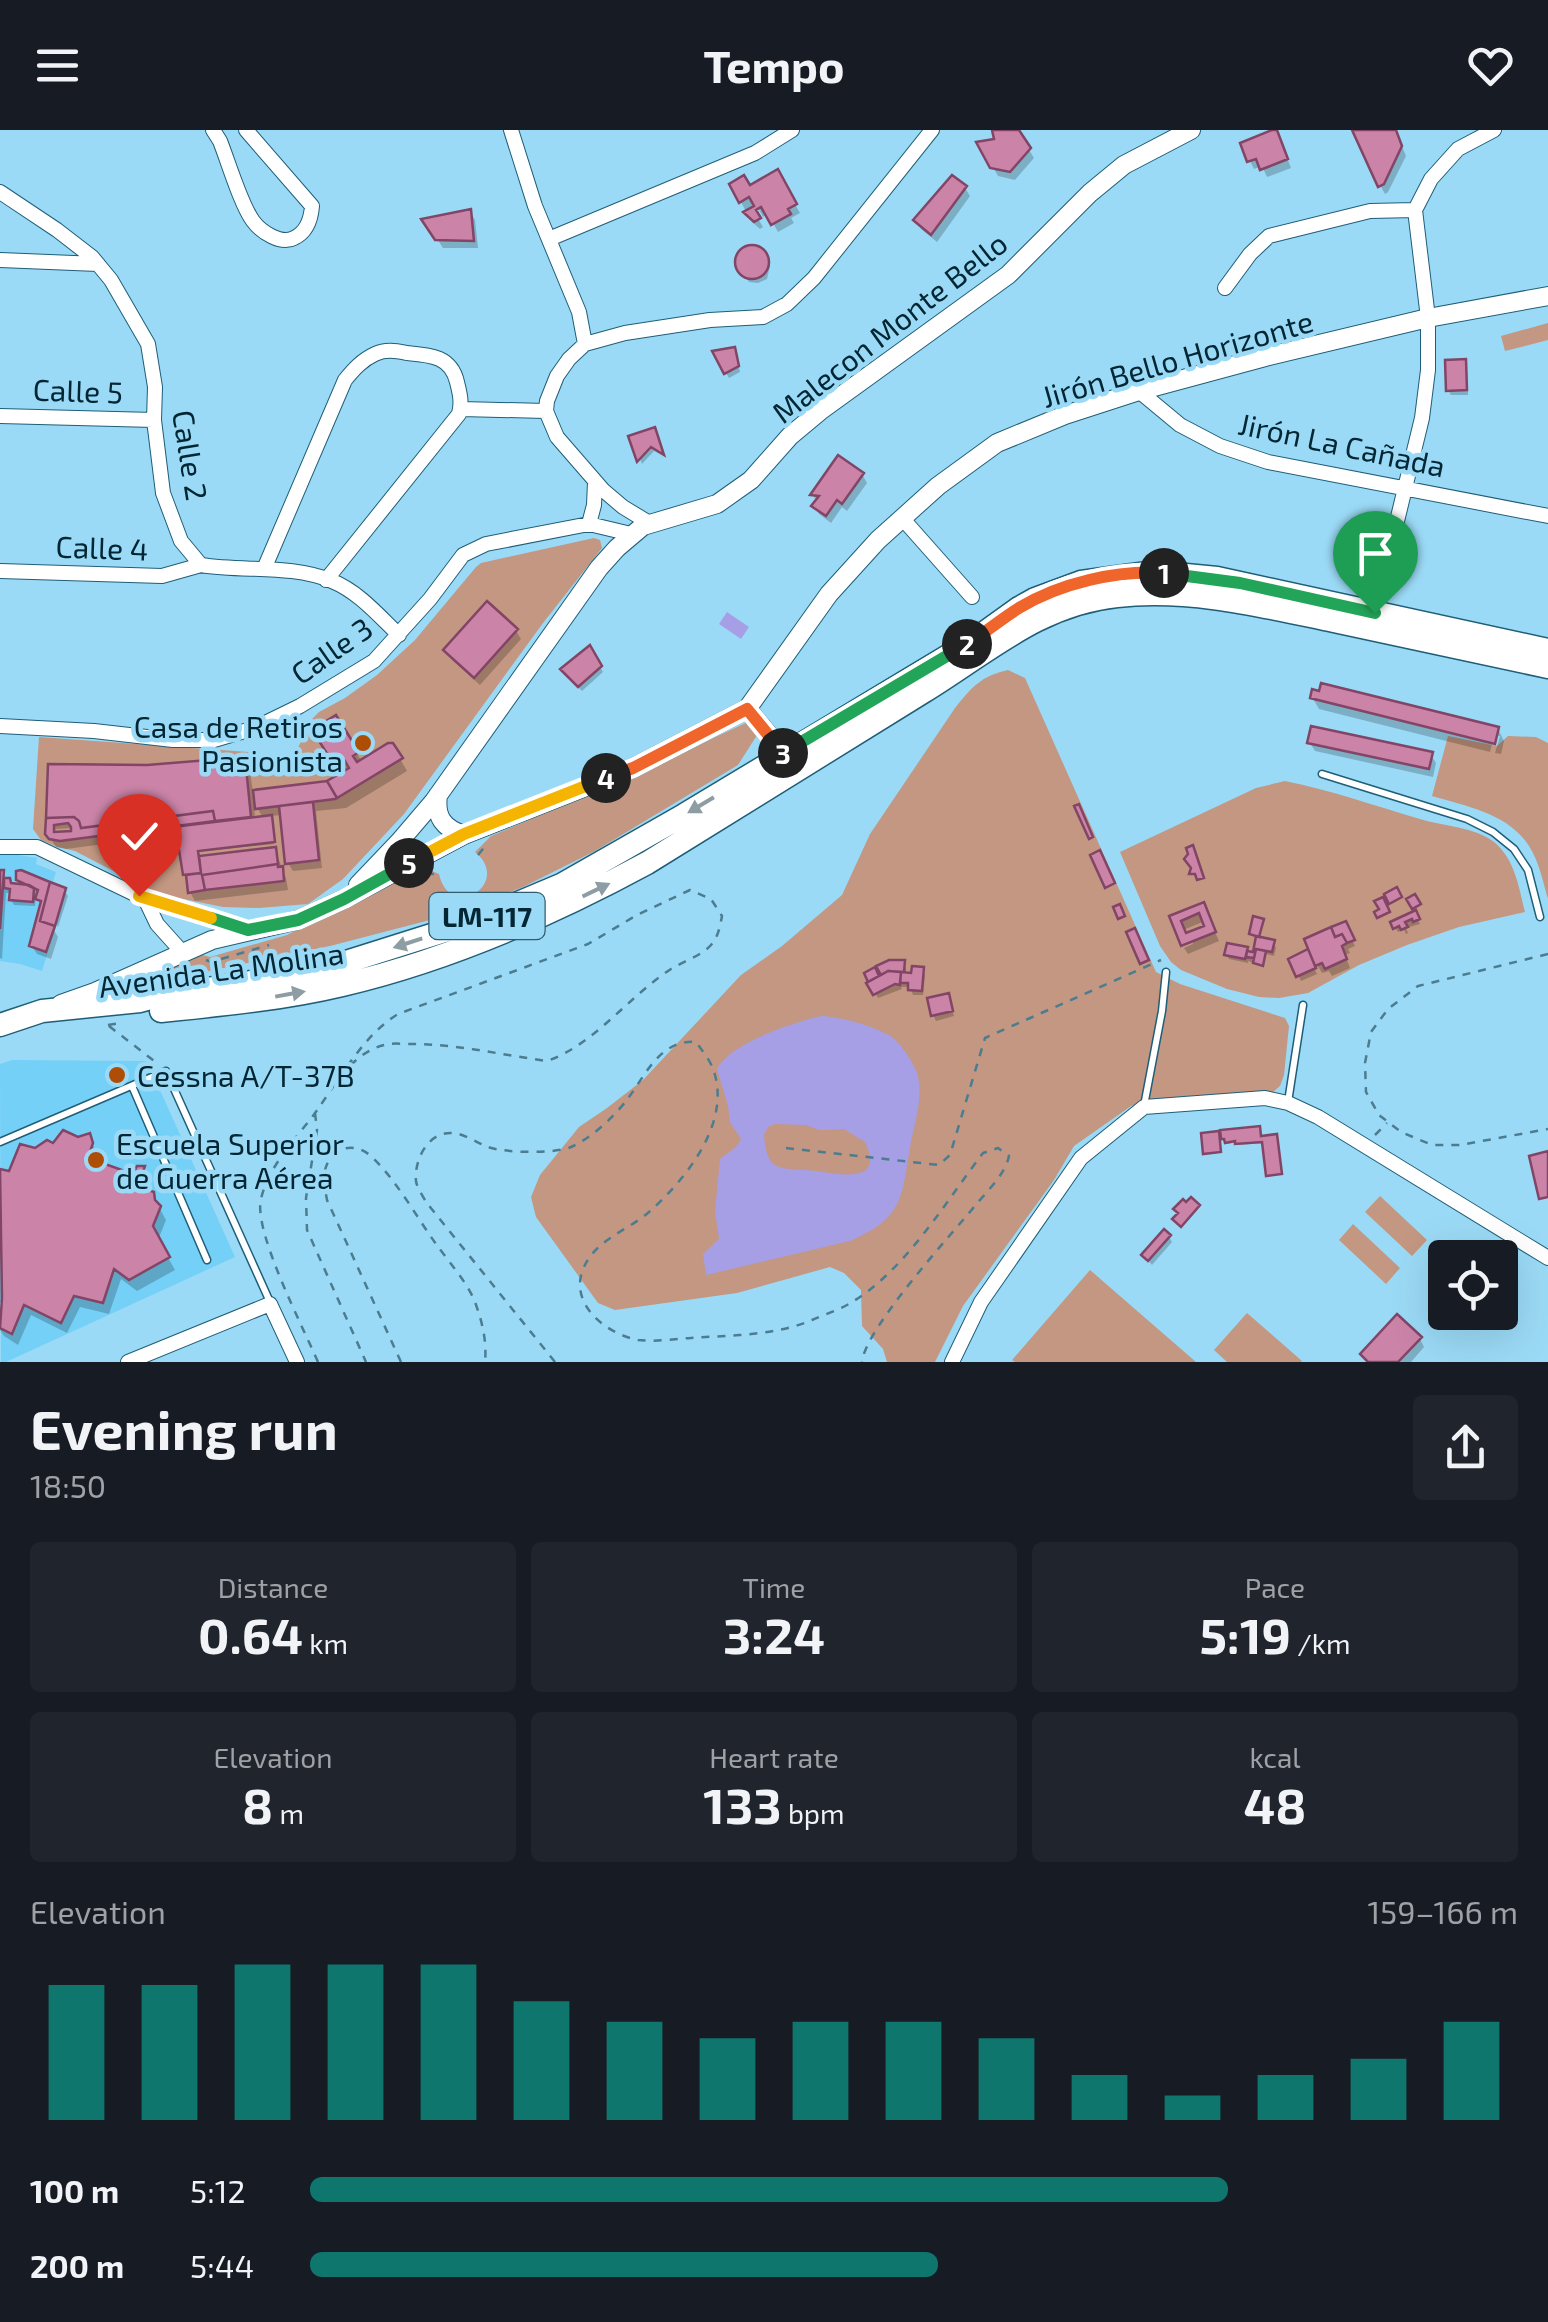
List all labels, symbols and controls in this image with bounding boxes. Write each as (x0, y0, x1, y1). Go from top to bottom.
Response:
icon: menu (30, 38, 85, 93)
text: Tempo (703, 38, 845, 92)
icon: heart (1463, 38, 1518, 93)
street label: Malecon Monte Bello (764, 224, 1014, 430)
street label: Jirón Bello Horizonte (1037, 302, 1317, 414)
street label: Calle 5 (32, 370, 124, 410)
street label: Jirón La Cañada (1235, 405, 1449, 483)
street label: Calle 2 (166, 407, 216, 503)
pin (1333, 511, 1418, 614)
icon: arrive (1348, 526, 1403, 581)
street label: Calle 4 (55, 527, 149, 567)
pin: 1 (1139, 548, 1189, 598)
text: 1 (1158, 556, 1170, 590)
street label: Calle 3 (283, 609, 379, 691)
pin: 2 (942, 619, 992, 669)
text: 2 (959, 627, 975, 661)
place label: Casa de Retiros Pasionista (134, 708, 343, 778)
pin: 3 (758, 728, 808, 778)
marker: Casa de Retiros Pasionista (352, 732, 374, 754)
text: 3 (775, 736, 791, 770)
pin: 4 (581, 753, 631, 803)
text: 4 (597, 761, 615, 795)
pin (97, 794, 182, 897)
one-way arrow (687, 796, 715, 813)
icon: check (112, 809, 167, 864)
pin: 5 (384, 838, 434, 888)
text: 5 (401, 846, 417, 880)
one-way arrow (582, 881, 611, 898)
road number: LM-117 (430, 893, 544, 939)
street label: Avenida La Molina (96, 934, 346, 1004)
one-way arrow (393, 936, 423, 951)
one-way arrow (275, 986, 306, 1002)
place label: Cessna A/T-37B (137, 1057, 355, 1093)
marker: Cessna A/T-37B (106, 1064, 128, 1086)
place label: Escuela Superior de Guerra Aérea (116, 1125, 344, 1195)
marker: Escuela Superior de Guerra Aérea (85, 1149, 107, 1171)
map controls (1428, 1240, 1518, 1330)
button: locate (1428, 1240, 1518, 1330)
text: Evening run (30, 1395, 338, 1461)
button: share (1413, 1395, 1518, 1500)
text: 18:50 (30, 1466, 106, 1504)
text: Distance (218, 1570, 328, 1604)
text: Time (743, 1570, 805, 1604)
text: Pace (1245, 1570, 1305, 1604)
text: 0.64 (198, 1604, 303, 1664)
text: 3:24 (723, 1604, 825, 1664)
text: 5:19 (1199, 1604, 1291, 1664)
text: km (303, 1626, 348, 1660)
text: /km (1291, 1626, 1351, 1660)
text: Elevation (214, 1740, 332, 1774)
text: Heart rate (709, 1740, 839, 1774)
text: kcal (1249, 1740, 1301, 1774)
text: 8 (242, 1774, 273, 1834)
text: 133 (703, 1774, 782, 1834)
text: 48 (1244, 1774, 1307, 1834)
text: m (273, 1796, 304, 1830)
text: bpm (782, 1796, 845, 1830)
text: Elevation (30, 1892, 166, 1930)
text: 159–166 m (1367, 1892, 1518, 1930)
text: 100 m (30, 2171, 119, 2209)
text: 5:12 (190, 2171, 245, 2209)
text: 200 m (30, 2246, 124, 2284)
text: 5:44 (190, 2246, 254, 2284)

